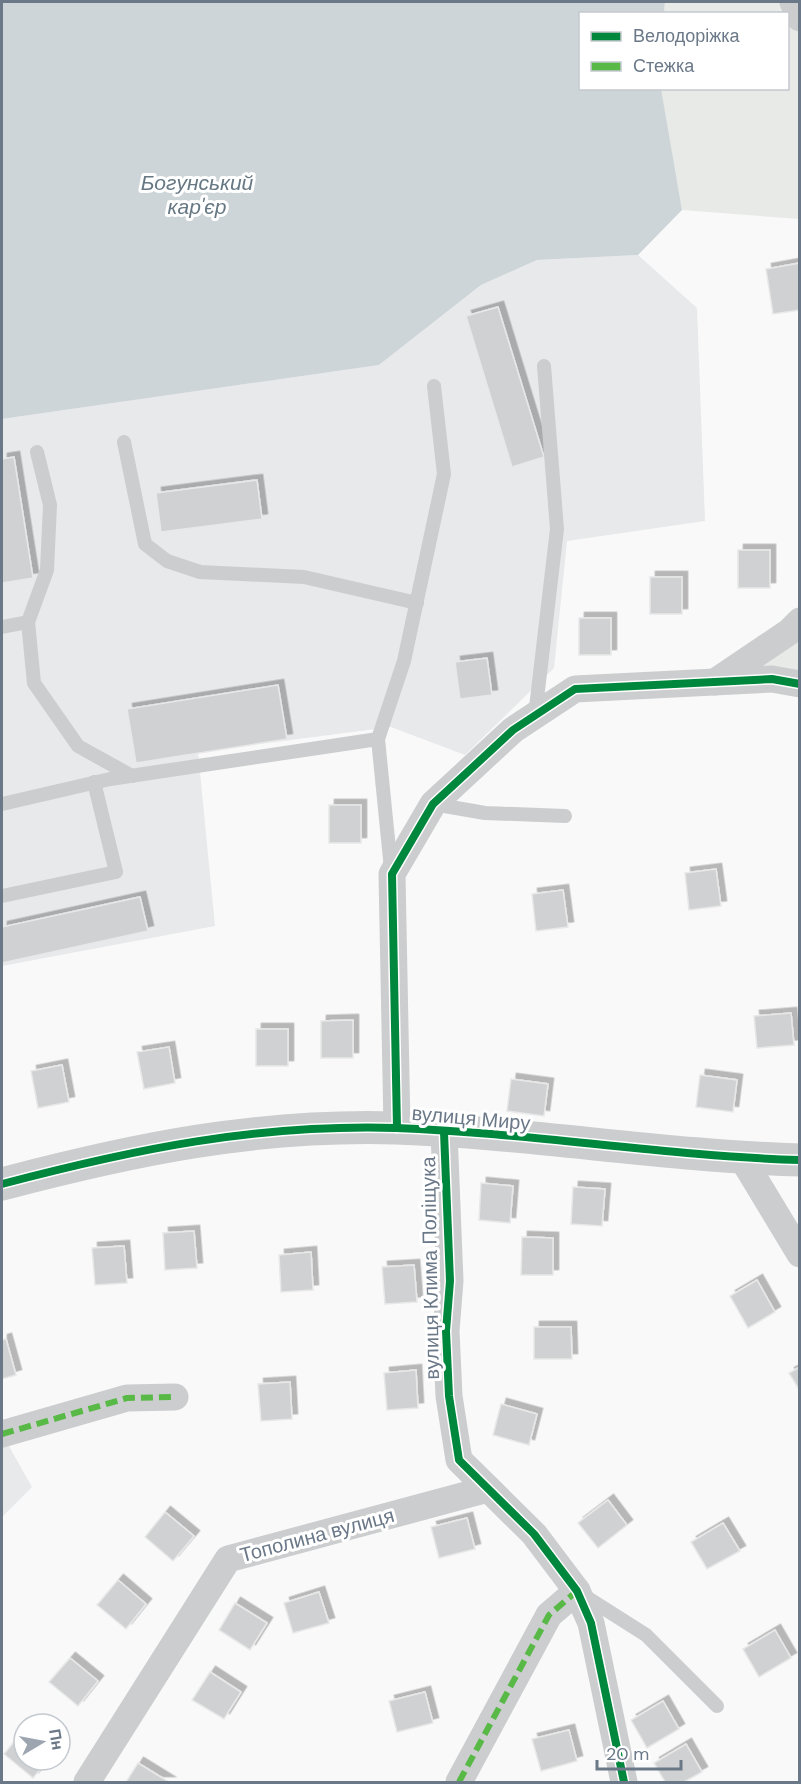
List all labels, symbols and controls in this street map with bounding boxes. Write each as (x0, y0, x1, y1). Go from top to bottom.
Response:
legend (579, 12, 789, 90)
text: Велодоріжка (633, 24, 741, 48)
text: Стежка (633, 54, 695, 78)
water label: Богунський кар'єр (141, 169, 254, 221)
street label: вулиця Миру (411, 1100, 531, 1136)
street label: вулиця Клима Поліщука (415, 1155, 445, 1380)
street label: Тополина вулиця (237, 1502, 397, 1568)
north arrow (12, 1712, 72, 1772)
text: Пн (44, 1727, 68, 1752)
scale bar (597, 1733, 681, 1771)
text: 20 m (606, 1742, 649, 1766)

